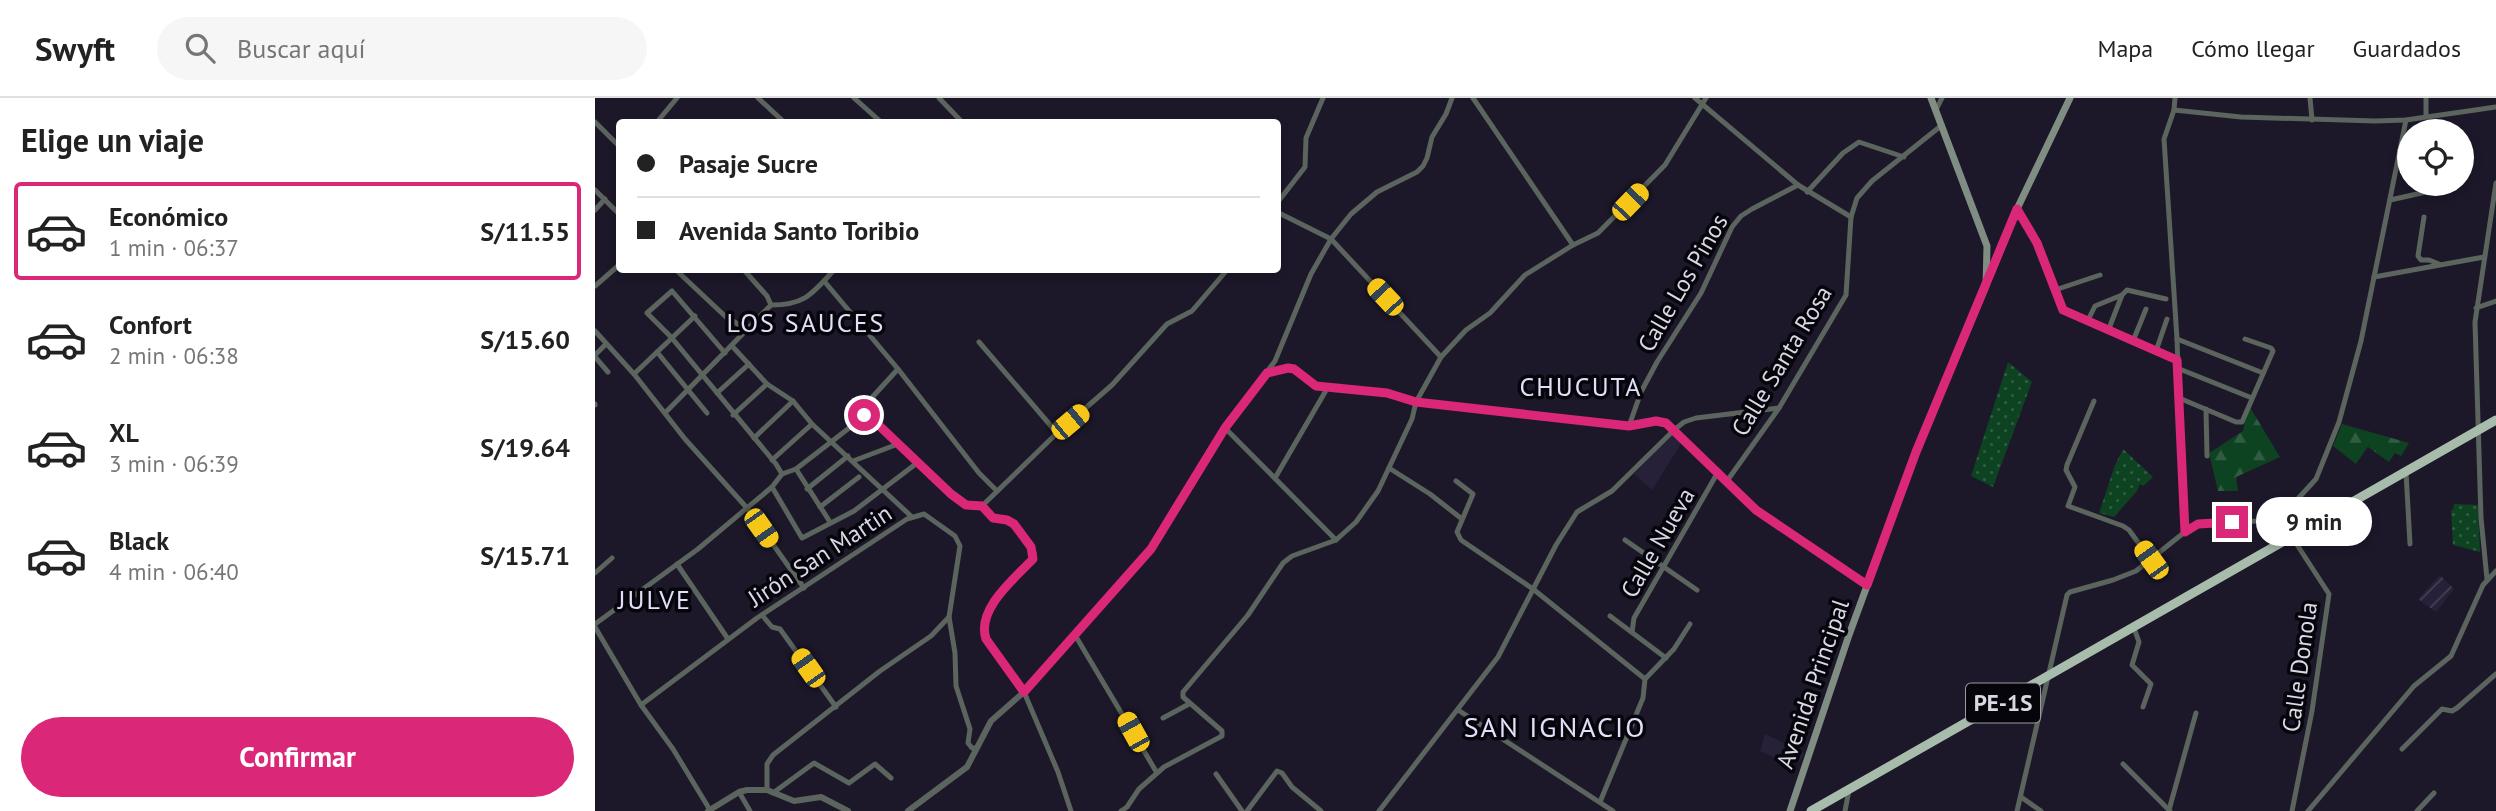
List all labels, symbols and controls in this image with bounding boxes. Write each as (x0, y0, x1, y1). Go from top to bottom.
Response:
search box (157, 17, 647, 80)
text: Swyft (35, 27, 115, 70)
icon: search (181, 29, 219, 67)
text: Buscar aquí (237, 32, 365, 65)
text: Mapa (2097, 33, 2153, 64)
text: Cómo llegar (2191, 33, 2315, 64)
text: Guardados (2353, 33, 2461, 64)
text: Elige un viaje (21, 119, 204, 161)
map controls (2397, 119, 2474, 196)
button: locate (2397, 119, 2474, 196)
text: Pasaje Sucre (679, 147, 818, 180)
car (1608, 180, 1653, 224)
icon: car (25, 200, 88, 263)
text: Económico (109, 200, 228, 233)
street label: Calle Los Pinos (1631, 208, 1735, 357)
text: Avenida Santo Toribio (679, 214, 919, 247)
text: S/11.55 (480, 215, 570, 248)
text: 1 min · 06:37 (109, 233, 239, 262)
car (1363, 274, 1408, 320)
street label: Calle Santa Rosa (1724, 280, 1839, 442)
district label: LOS SAUCES (727, 306, 885, 339)
icon: car (25, 308, 88, 371)
text: Confort (109, 308, 192, 341)
text: S/15.60 (480, 323, 570, 356)
text: 2 min · 06:38 (109, 341, 239, 370)
district label: CHUCUTA (1520, 370, 1642, 403)
route start (848, 399, 880, 431)
car (1048, 400, 1093, 444)
icon: car (25, 416, 88, 479)
text: XL (109, 416, 139, 449)
text: S/19.64 (480, 431, 570, 464)
text: 3 min · 06:39 (109, 449, 239, 478)
street label: Calle Nueva (1614, 482, 1702, 603)
street label: Jirón San Martin (741, 497, 898, 614)
callout: 9 min (2257, 498, 2372, 546)
car (741, 505, 782, 551)
route end (2216, 506, 2248, 538)
text: 9 min (2286, 507, 2342, 536)
icon: car (25, 524, 88, 587)
text: Black (109, 524, 169, 557)
car (2131, 537, 2172, 583)
text: S/15.71 (480, 539, 570, 572)
text: 4 min · 06:40 (109, 557, 239, 586)
district label: JULVE (617, 583, 692, 616)
street label: Avenida Principal (1769, 595, 1856, 773)
street label: Calle Donola (2275, 600, 2324, 734)
car (788, 645, 829, 691)
road number: PE-1S (1966, 684, 2040, 722)
district label: SAN IGNACIO (1464, 708, 1646, 745)
car (1114, 709, 1153, 755)
button: Confirmar (21, 717, 574, 797)

